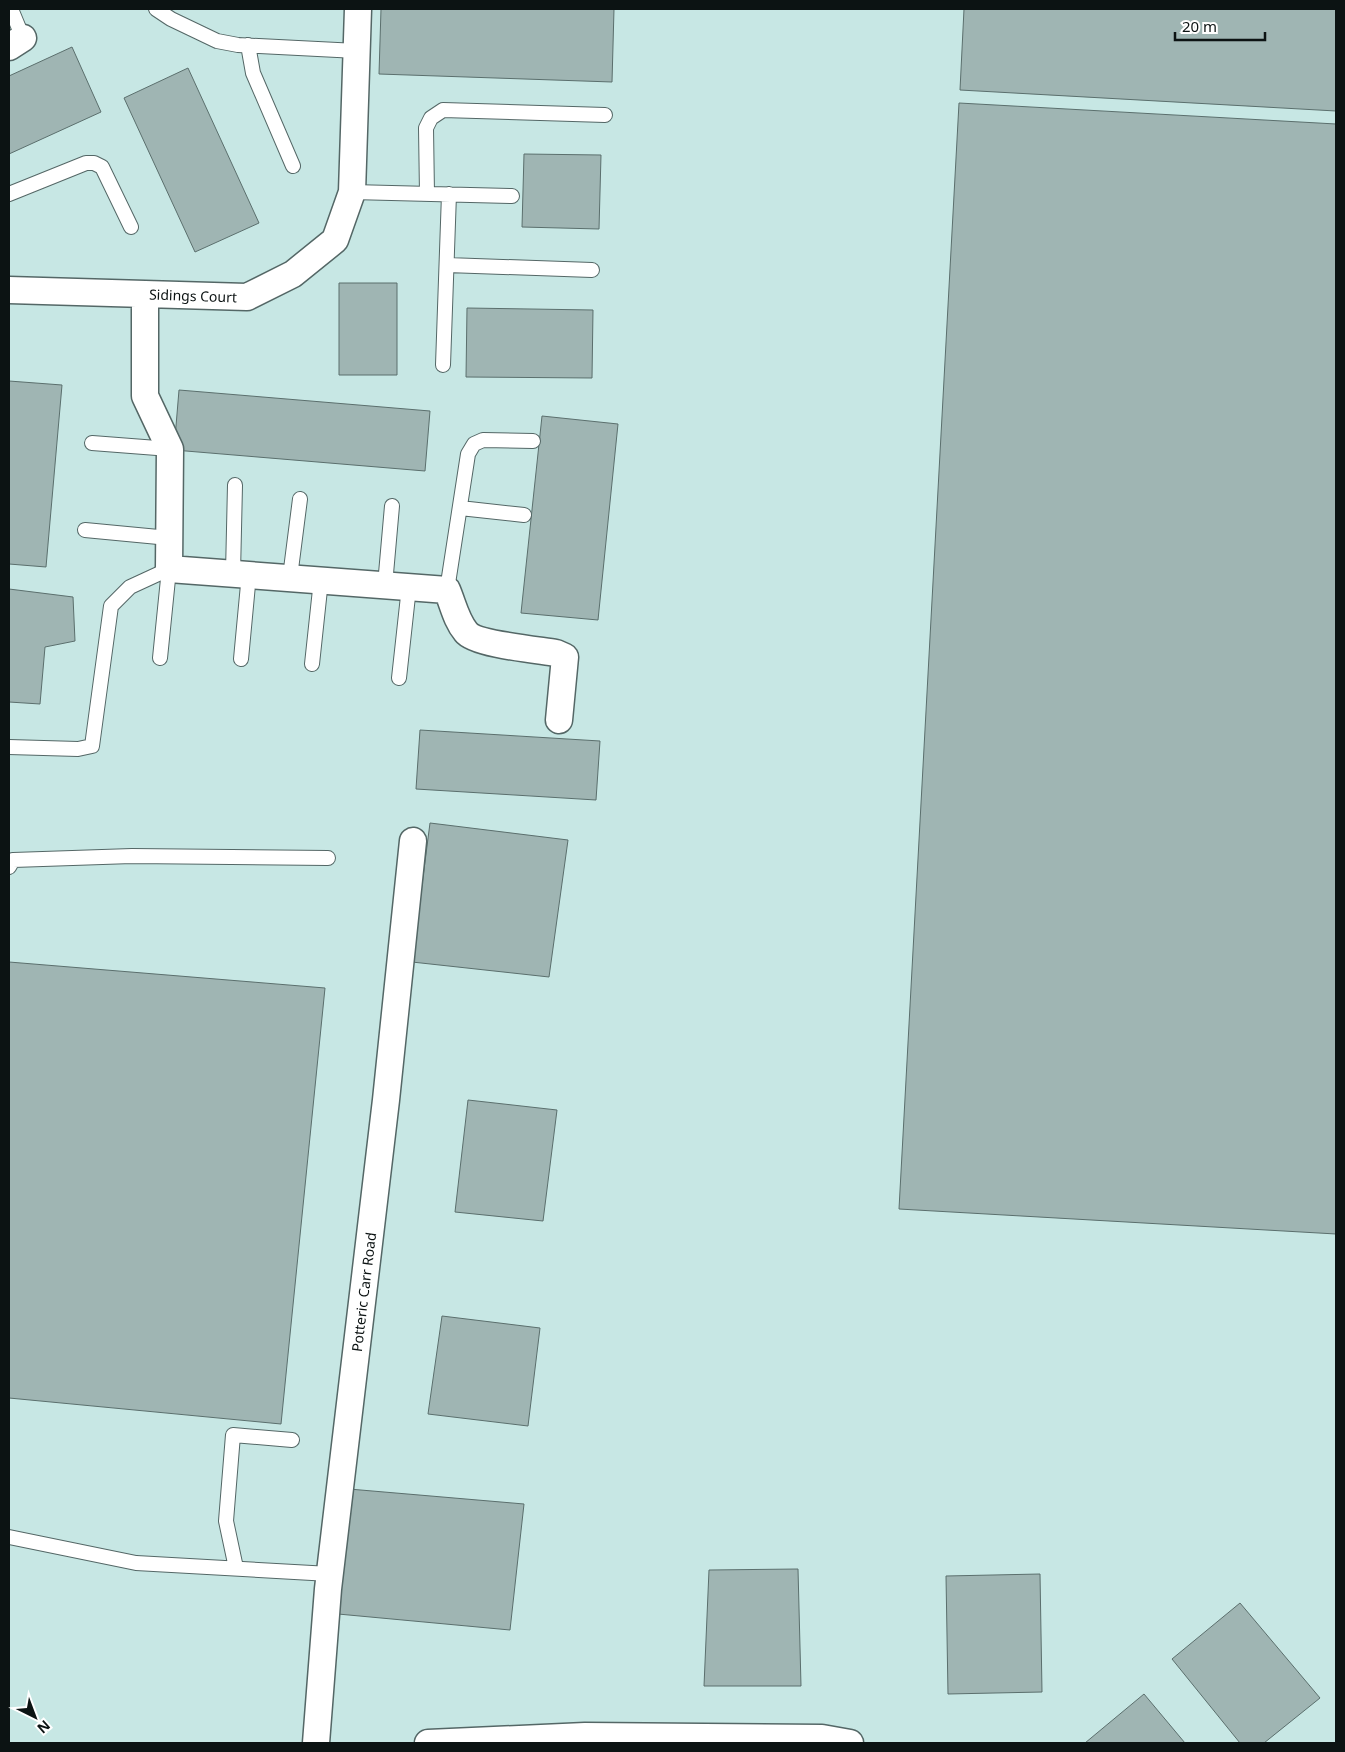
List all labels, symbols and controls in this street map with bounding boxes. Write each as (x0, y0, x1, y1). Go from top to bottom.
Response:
scale bar (1175, 10, 1265, 42)
text: 20 m (1182, 16, 1217, 36)
street label: Sidings Court (149, 284, 237, 307)
street label: Potteric Carr Road (347, 1231, 380, 1353)
north arrow (10, 1692, 60, 1742)
text: N (33, 1716, 55, 1738)

